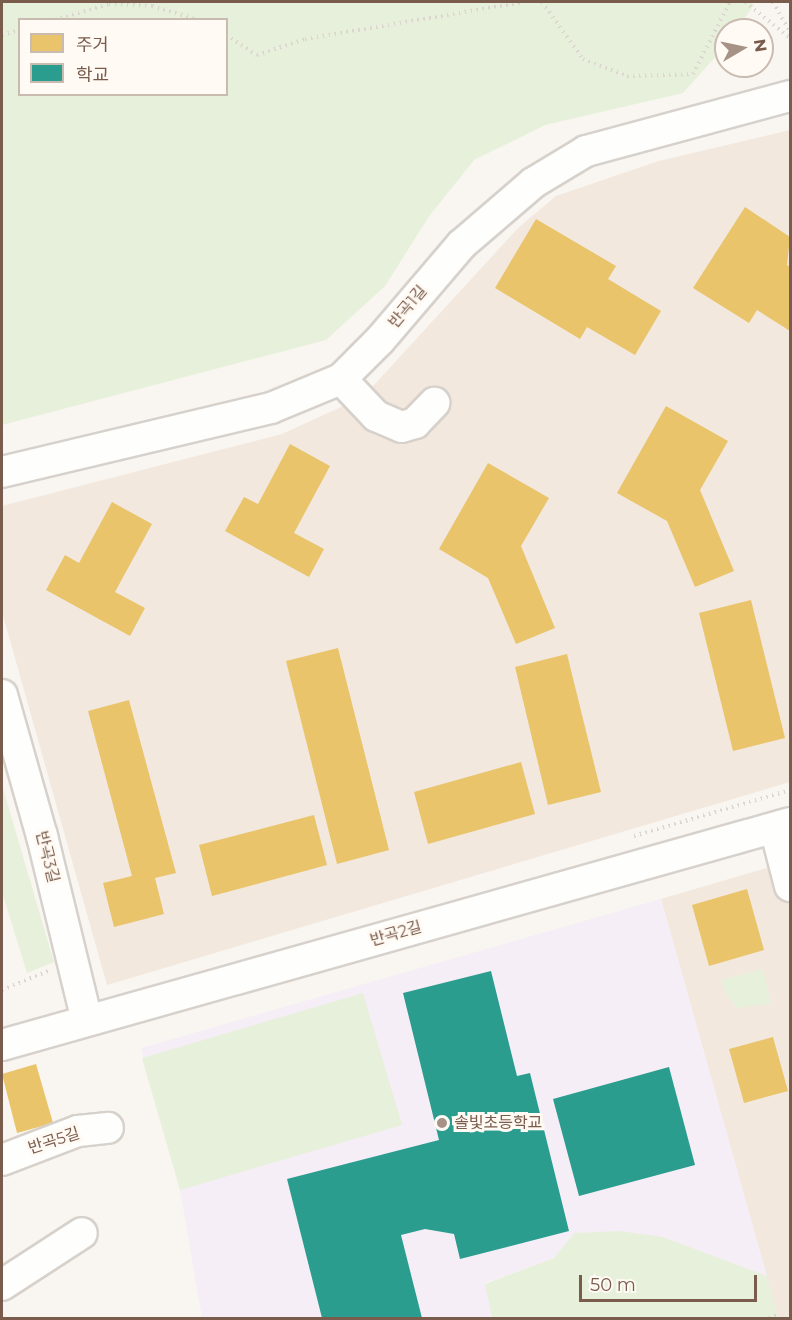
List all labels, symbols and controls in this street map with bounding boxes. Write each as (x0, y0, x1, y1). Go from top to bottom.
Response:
legend (18, 18, 228, 96)
north arrow (714, 18, 774, 78)
text: 주거 (76, 34, 109, 56)
text: N (750, 38, 771, 53)
text: 학교 (76, 64, 109, 86)
street label: 반곡1길 (385, 282, 431, 332)
street label: 반곡3길 (31, 829, 63, 885)
street label: 반곡2길 (368, 917, 424, 951)
place label: 솔빛초등학교 (454, 1113, 542, 1133)
marker: 솔빛초등학교 (435, 1116, 449, 1130)
street label: 반곡5길 (26, 1124, 82, 1158)
scale bar (582, 1263, 760, 1301)
text: 50 m (590, 1274, 636, 1296)

